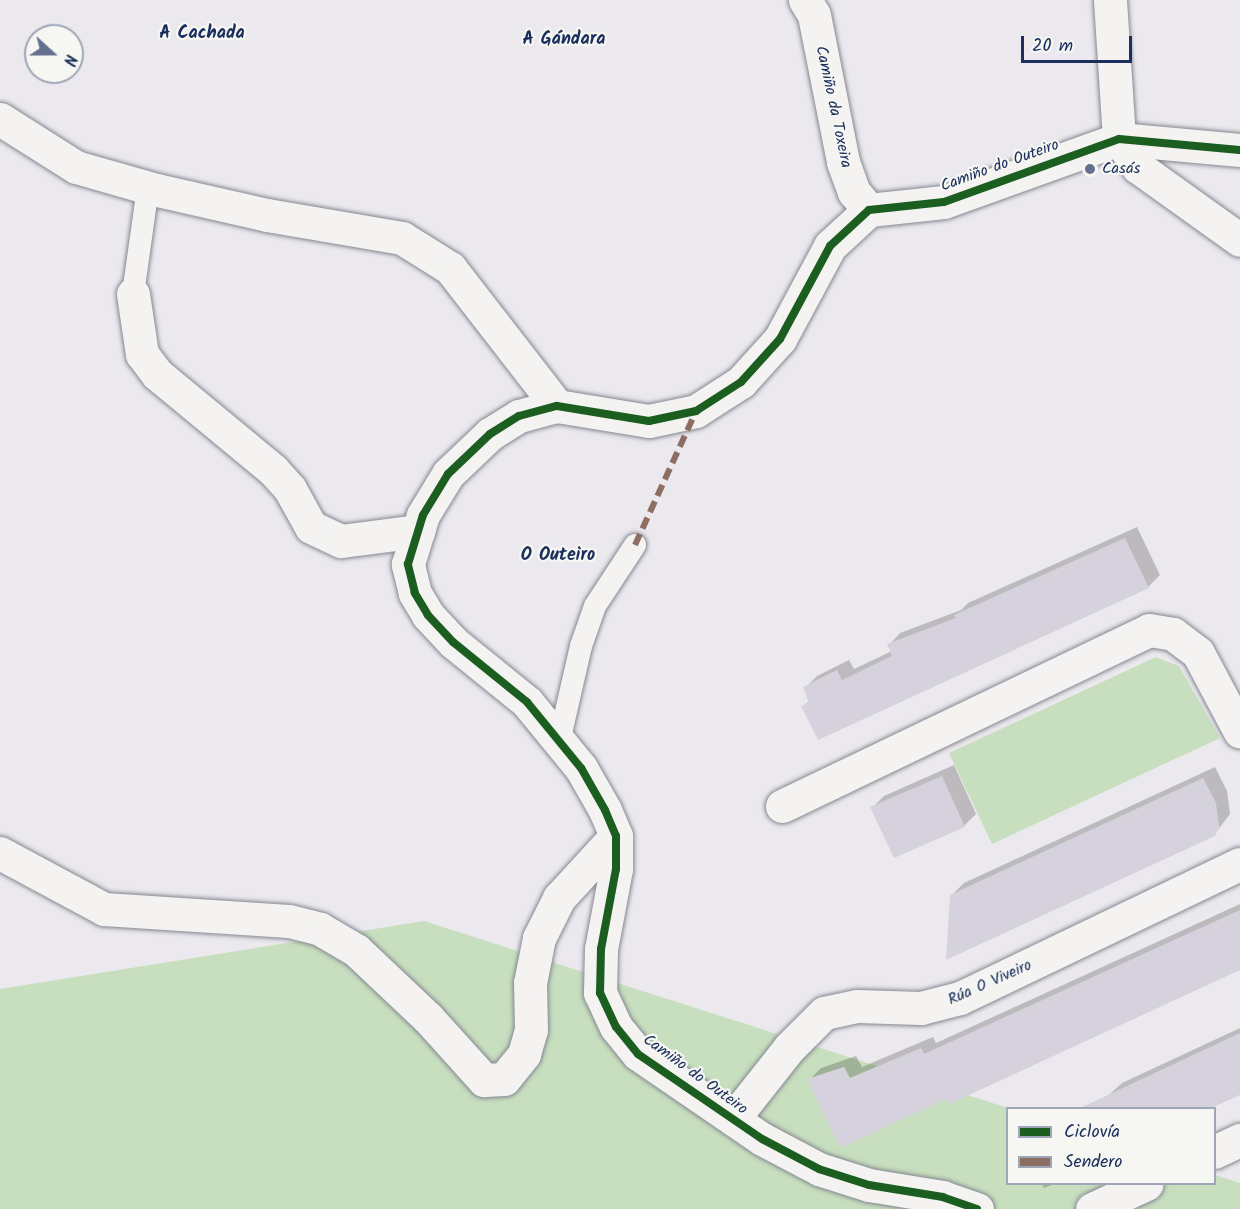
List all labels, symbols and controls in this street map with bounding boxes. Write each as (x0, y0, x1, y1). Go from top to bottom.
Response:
district label: A Cachada (159, 23, 245, 45)
north arrow (24, 24, 84, 84)
scale bar (1024, 24, 1135, 62)
district label: A Gándara (523, 29, 605, 51)
text: 20 m (1032, 32, 1073, 61)
street label: Camiño da Toxeira (811, 44, 855, 170)
text: N (56, 51, 83, 69)
street label: Camiño do Outeiro (938, 136, 1062, 196)
place label: Casás (1102, 159, 1140, 179)
marker: Casás (1083, 162, 1097, 176)
district label: O Outeiro (521, 545, 595, 567)
street label: Rúa O Viveiro (945, 956, 1035, 1010)
street label: Camiño do Outeiro (639, 1031, 751, 1119)
legend (1006, 1107, 1216, 1185)
text: Ciclovía (1064, 1118, 1120, 1147)
text: Sendero (1064, 1148, 1122, 1177)

